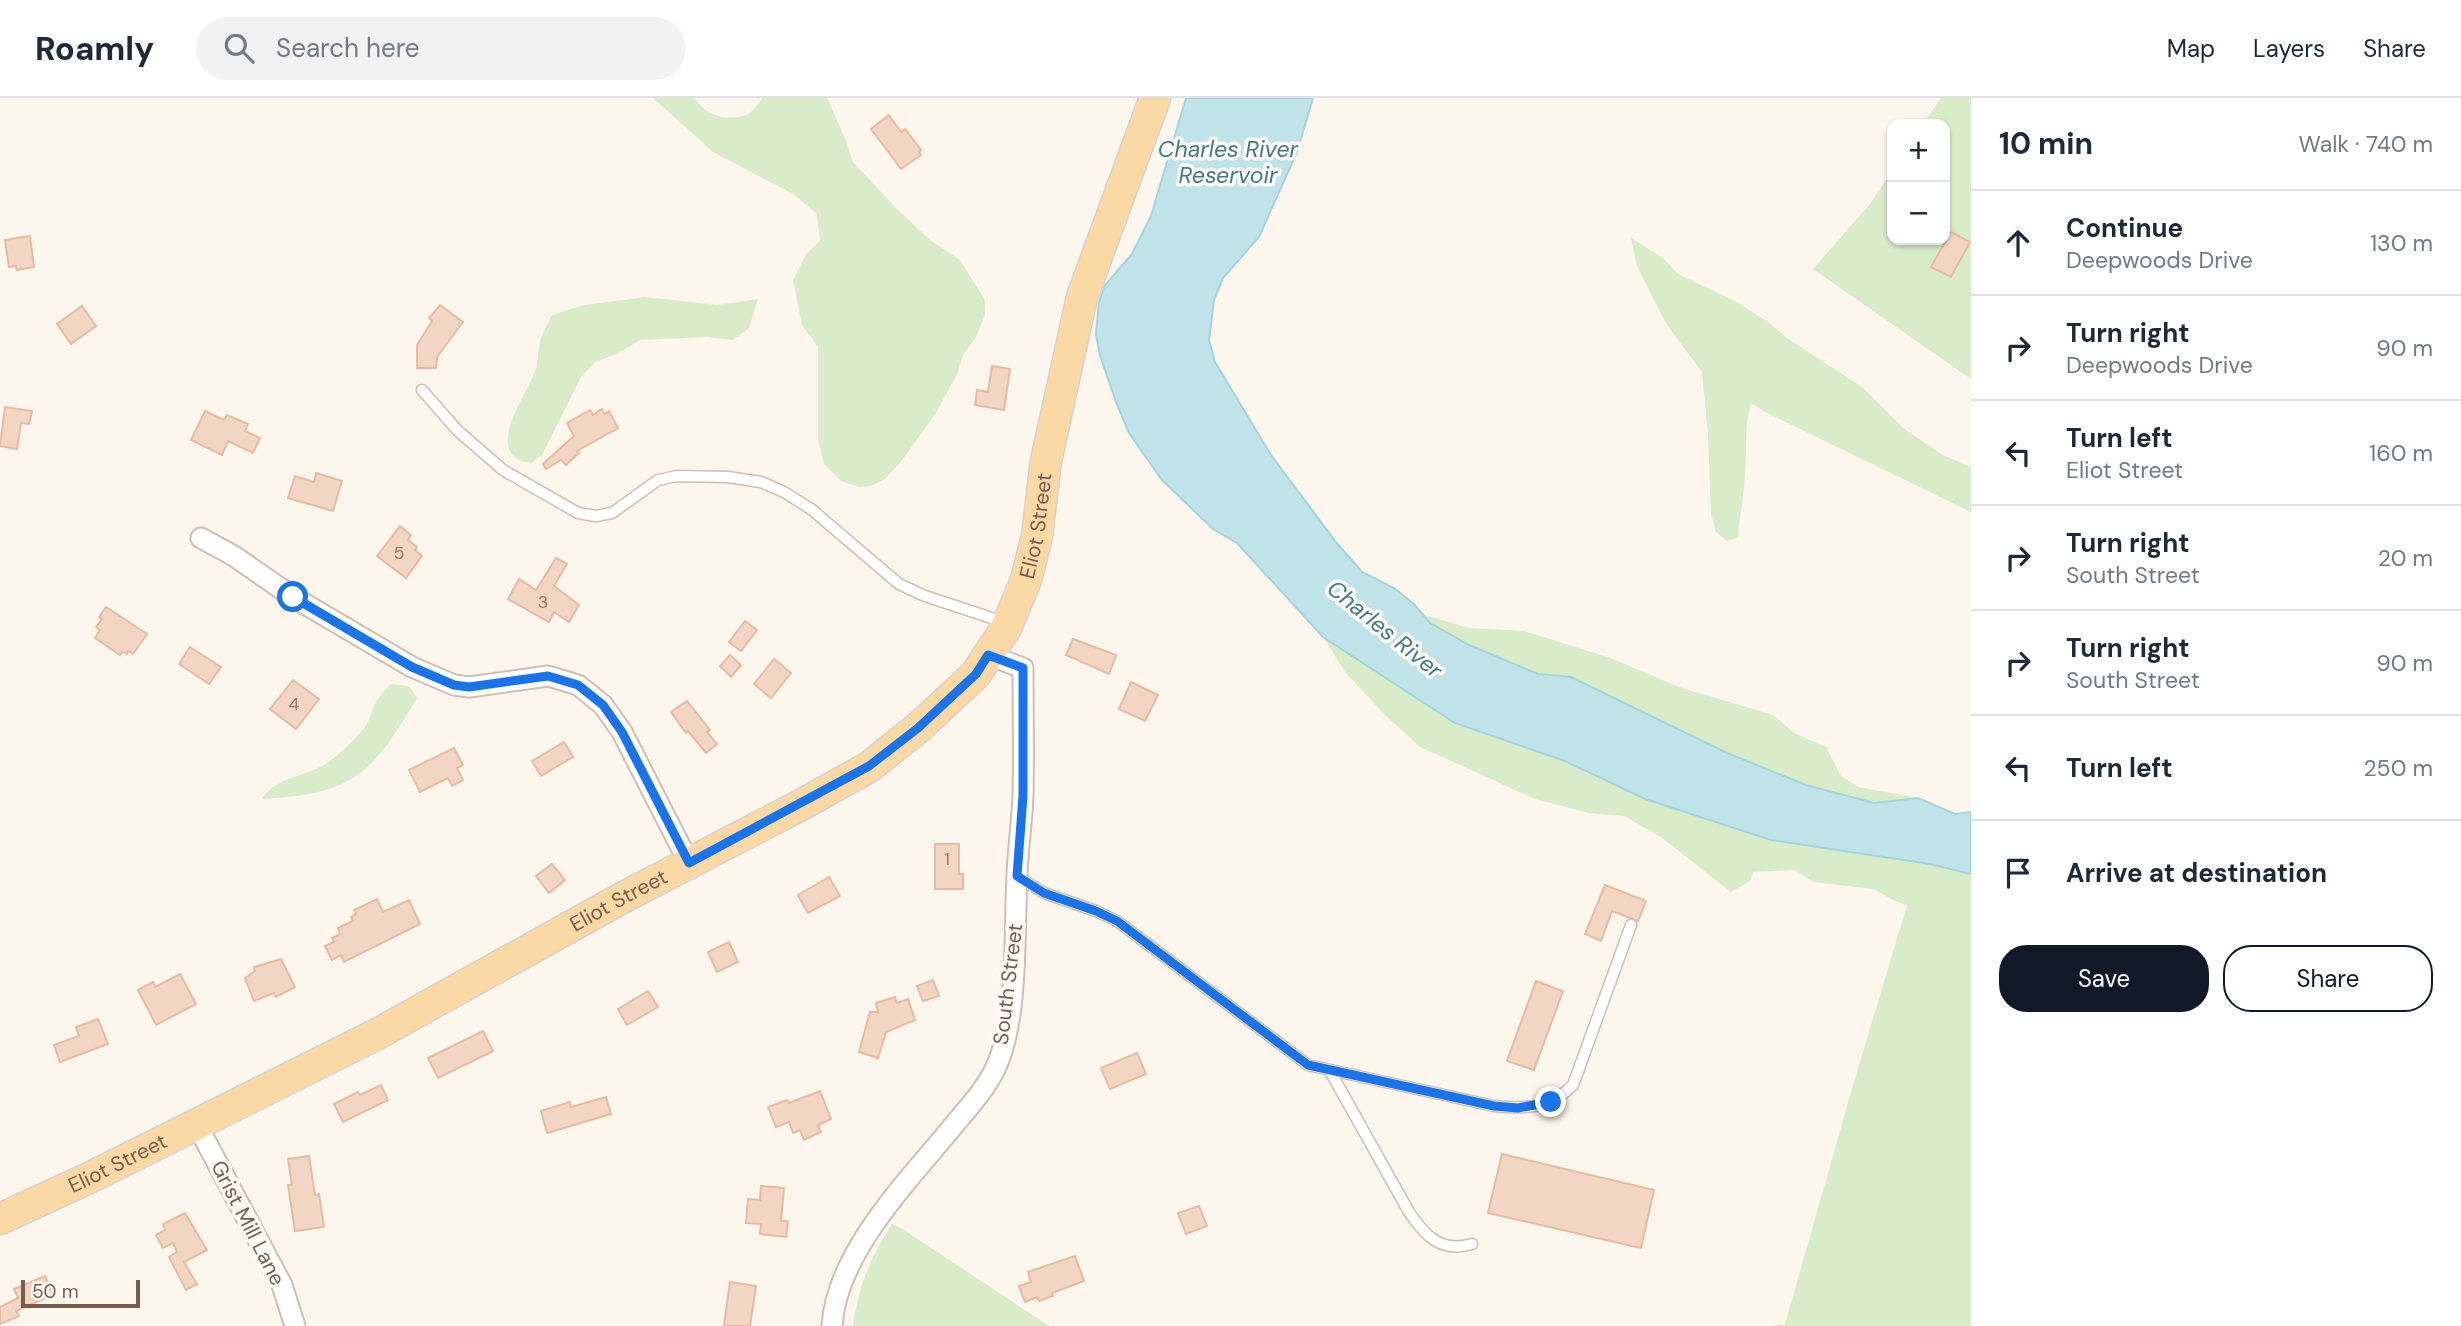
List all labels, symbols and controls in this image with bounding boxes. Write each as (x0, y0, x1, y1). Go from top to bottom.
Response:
search box (196, 17, 686, 80)
text: Roamly (35, 27, 154, 70)
icon: search (220, 29, 258, 67)
text: Search here (276, 31, 420, 65)
text: Map (2167, 33, 2215, 64)
text: Layers (2253, 33, 2325, 64)
text: Share (2363, 33, 2426, 64)
map controls (1887, 119, 1950, 245)
button: + (1887, 119, 1950, 182)
text: 10 min (1999, 124, 2093, 163)
text: Walk · 740 m (2299, 129, 2433, 159)
water label: Charles River Reservoir (1158, 134, 1300, 190)
button: − (1887, 182, 1950, 245)
text: Continue (2066, 211, 2183, 245)
icon: ahead (1999, 224, 2037, 262)
text: 130 m (2370, 228, 2433, 258)
text: Deepwoods Drive (2066, 245, 2253, 275)
text: Turn right (2066, 316, 2190, 350)
icon: right (1999, 329, 2037, 367)
text: 90 m (2376, 333, 2433, 363)
text: Deepwoods Drive (2066, 350, 2253, 380)
text: Turn left (2066, 421, 2173, 455)
icon: left (1999, 434, 2037, 472)
text: 160 m (2369, 438, 2433, 468)
text: Eliot Street (2066, 455, 2183, 485)
street label: Eliot Street (1013, 471, 1058, 582)
text: Turn right (2066, 526, 2190, 560)
icon: right (1999, 539, 2037, 577)
house number: 5 (394, 541, 404, 565)
text: 20 m (2378, 543, 2433, 573)
text: South Street (2066, 560, 2200, 590)
water label: Charles River (1321, 573, 1450, 686)
route start (277, 581, 308, 612)
house number: 3 (538, 590, 548, 614)
text: Turn right (2066, 631, 2190, 665)
icon: right (1999, 644, 2037, 682)
text: 90 m (2376, 648, 2433, 678)
text: South Street (2066, 665, 2200, 695)
house number: 4 (289, 692, 300, 716)
icon: left (1999, 749, 2037, 787)
text: Turn left (2066, 751, 2173, 785)
text: 250 m (2363, 753, 2433, 783)
house number: 1 (944, 847, 950, 871)
icon: arrive (1999, 854, 2037, 892)
text: Arrive at destination (2066, 856, 2327, 890)
street label: Eliot Street (565, 863, 672, 938)
street label: South Street (987, 922, 1029, 1046)
button: Save (1999, 945, 2209, 1012)
button: Share (2223, 945, 2433, 1012)
route end (1535, 1086, 1566, 1117)
street label: Eliot Street (64, 1127, 172, 1200)
street label: Grist Mill Lane (204, 1156, 292, 1290)
scale bar (21, 1277, 140, 1309)
text: 50 m (32, 1279, 79, 1304)

